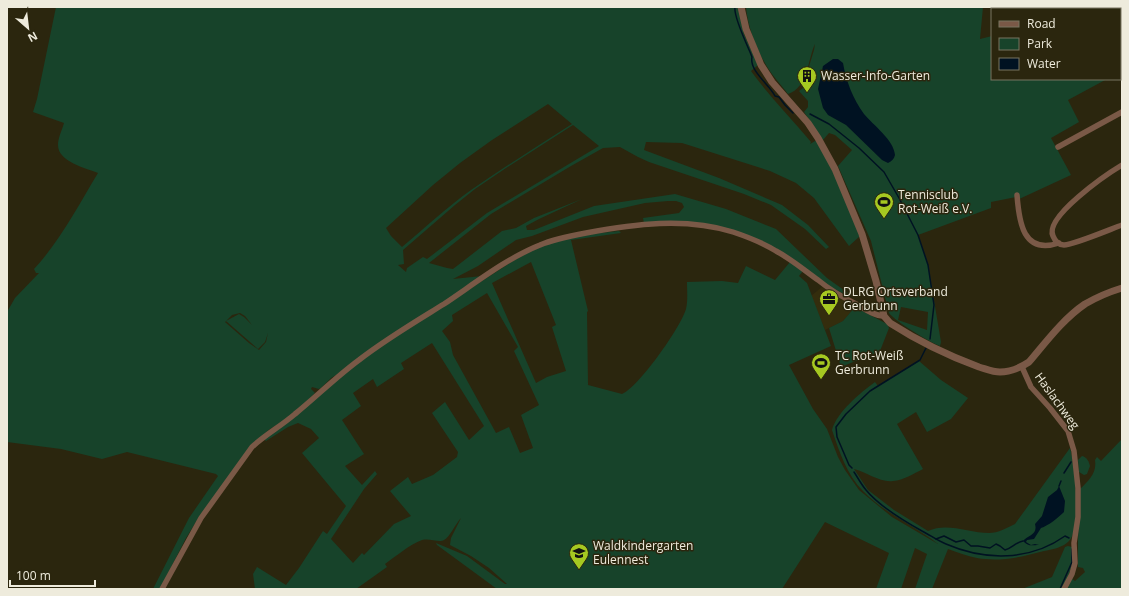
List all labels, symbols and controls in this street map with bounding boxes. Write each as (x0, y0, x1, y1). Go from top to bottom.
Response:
north arrow (8, 8, 48, 48)
legend (991, 8, 1121, 80)
text: Road (1027, 15, 1056, 32)
text: N (25, 29, 40, 46)
text: Park (1027, 35, 1053, 52)
text: Water (1027, 55, 1061, 72)
building icon: Wasser-Info-Garten (796, 65, 818, 93)
place label: Wasser-Info-Garten (821, 67, 930, 84)
place label: Tennisclub Rot-Weiß e.V. (898, 186, 972, 217)
sports icon: Tennisclub Rot-Weiß e.V. (873, 191, 895, 219)
place label: DLRG Ortsverband Gerbrunn (843, 283, 948, 314)
office icon: DLRG Ortsverband Gerbrunn (818, 288, 840, 316)
place label: TC Rot-Weiß Gerbrunn (835, 347, 903, 378)
sports icon: TC Rot-Weiß Gerbrunn (810, 352, 832, 380)
street label: Haslachweg (1031, 369, 1084, 433)
place label: Waldkindergarten Eulennest (593, 537, 693, 568)
school or university icon: Waldkindergarten Eulennest (568, 542, 590, 570)
scale bar (10, 562, 95, 588)
text: 100 m (16, 567, 51, 584)

